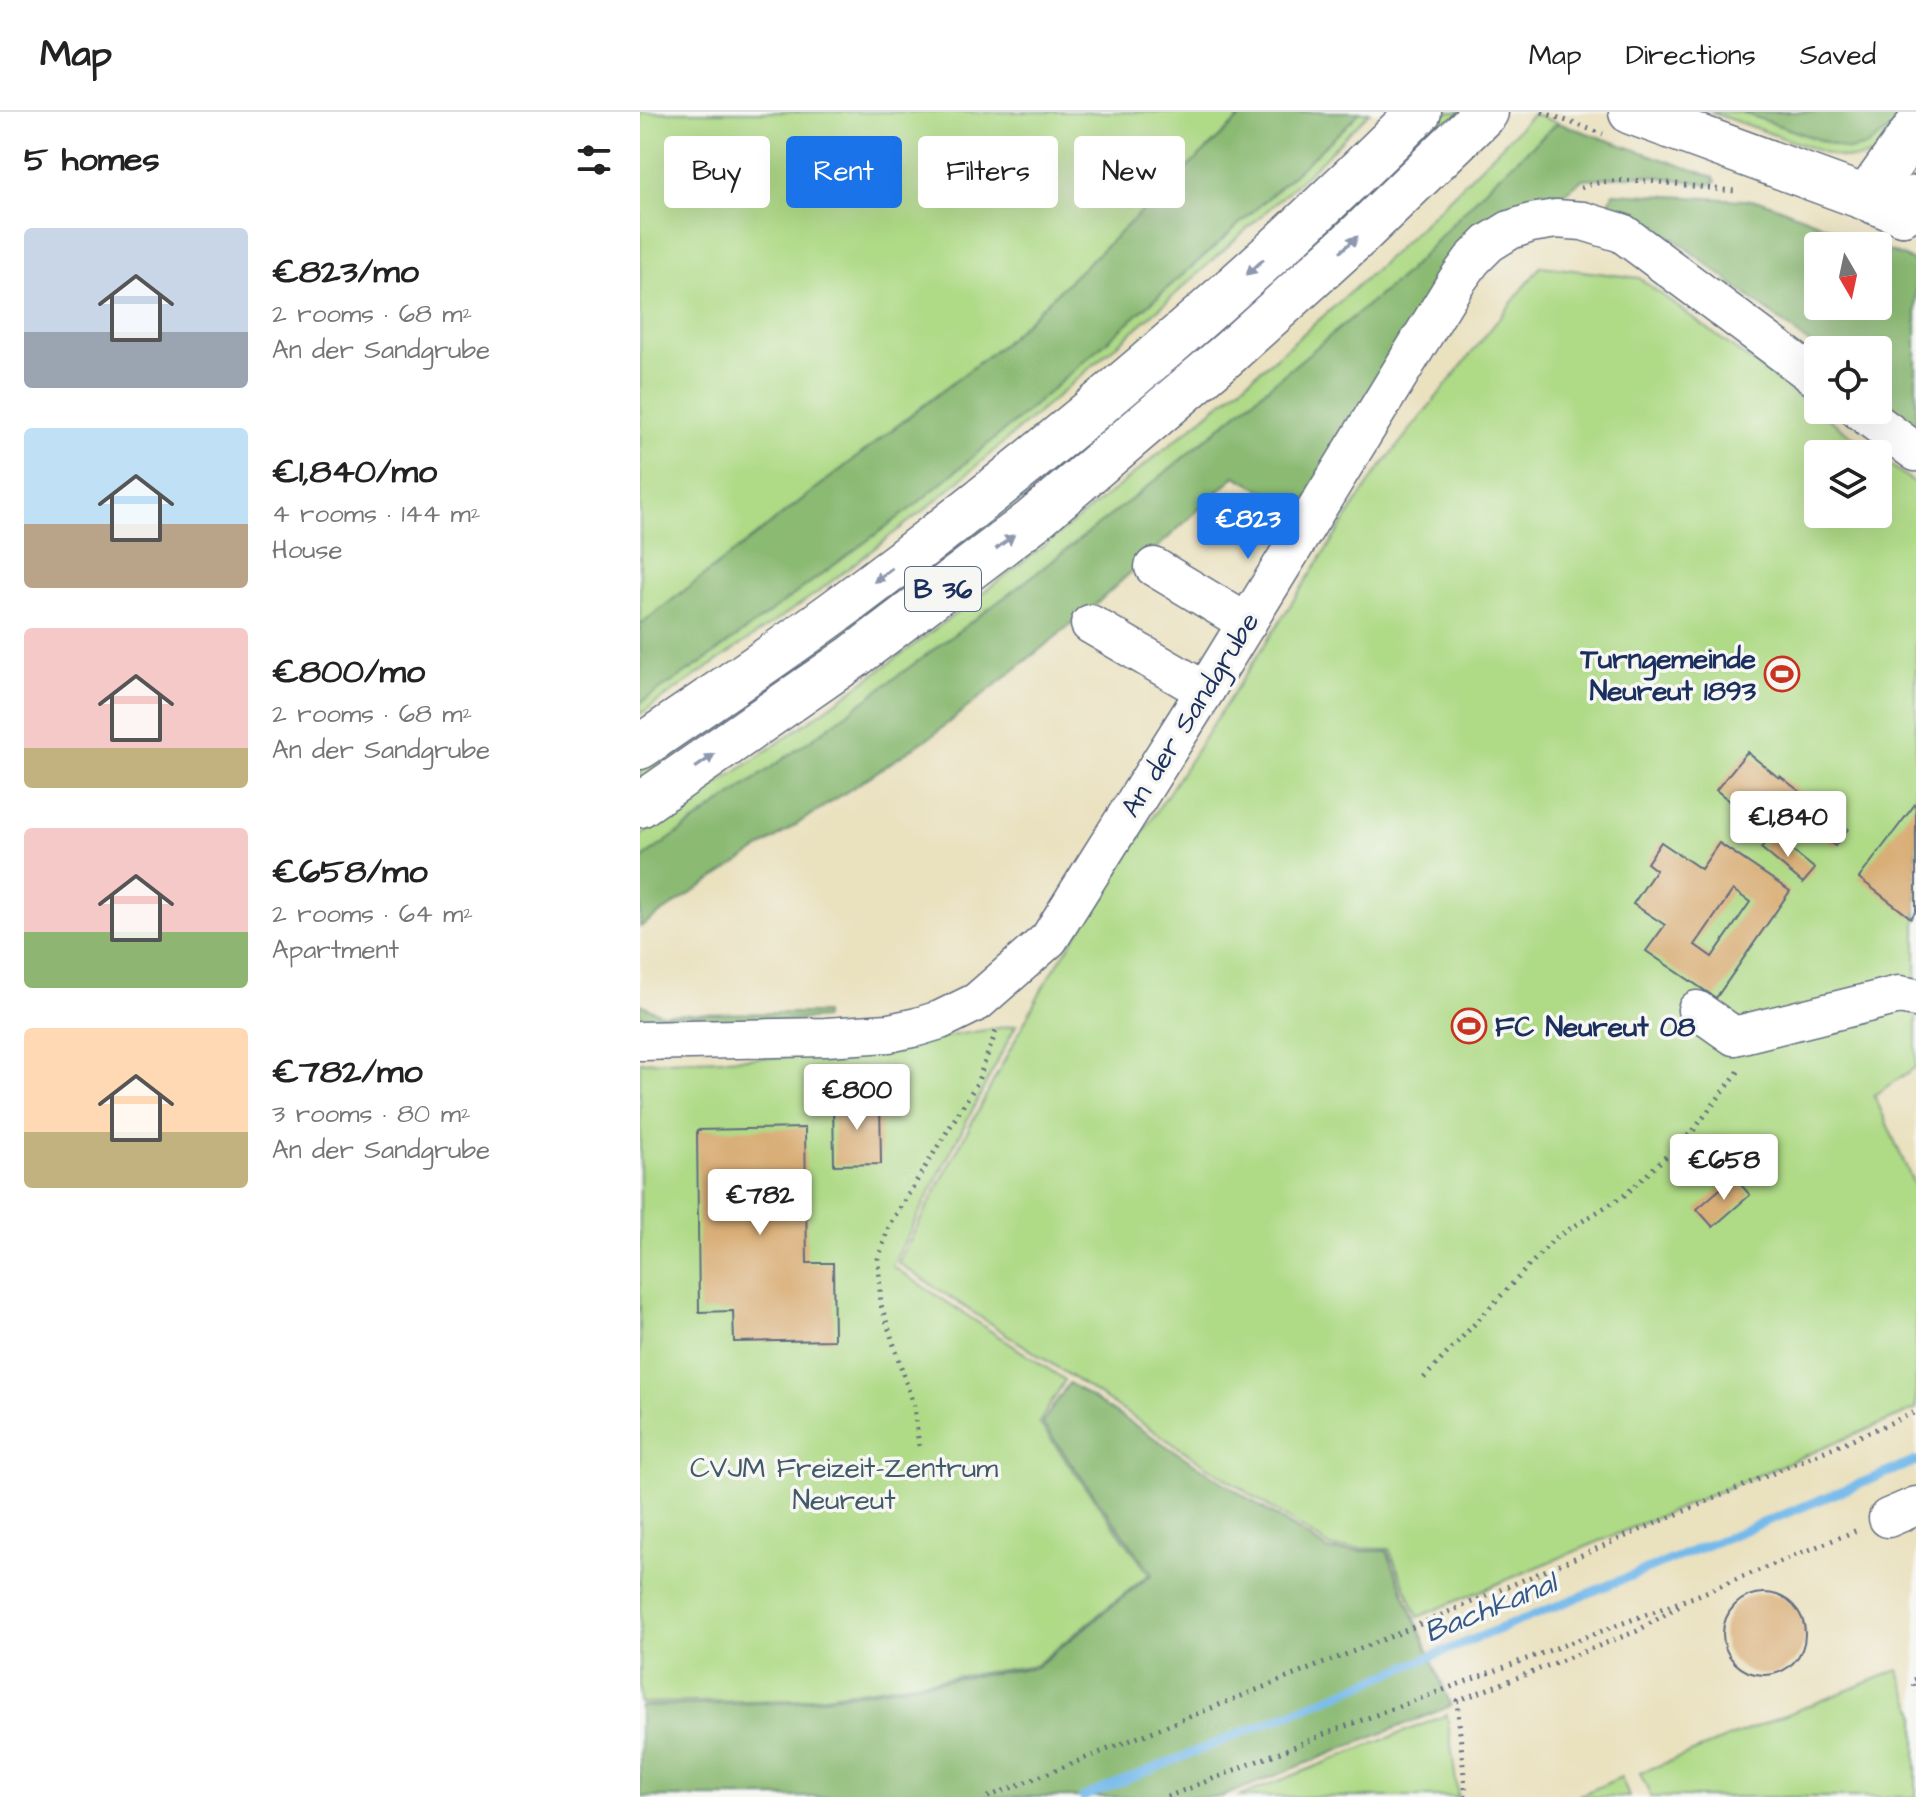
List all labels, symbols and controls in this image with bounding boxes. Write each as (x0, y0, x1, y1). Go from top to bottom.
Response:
text: Map (40, 29, 112, 81)
text: Map (1529, 36, 1582, 75)
text: Directions (1626, 36, 1756, 75)
text: Saved (1800, 36, 1876, 75)
text: 5 homes (24, 136, 160, 184)
chip: Buy (664, 136, 770, 208)
chip: Rent (786, 136, 902, 208)
chip: Filters (918, 136, 1058, 208)
chip: New (1074, 136, 1185, 208)
icon: filters (572, 138, 616, 182)
north arrow (1804, 232, 1892, 320)
map controls (1804, 232, 1892, 528)
one-way arrow (1339, 236, 1359, 253)
text: €823/mo (272, 248, 419, 296)
one-way arrow (1246, 258, 1266, 275)
icon: home (88, 260, 184, 356)
text: 2 rooms · 68 m² (272, 296, 472, 332)
text: An der Sandgrube (272, 332, 490, 368)
button: locate (1804, 336, 1892, 424)
button: layers (1804, 440, 1892, 528)
text: €1,840/mo (272, 448, 437, 496)
icon: home (88, 460, 184, 556)
pin: €823 (1201, 493, 1295, 561)
text: 4 rooms · 144 m² (272, 496, 481, 532)
text: €823 (1215, 501, 1281, 537)
text: House (272, 532, 343, 568)
one-way arrow (995, 534, 1015, 550)
one-way arrow (873, 567, 893, 583)
road number: B 36 (905, 567, 981, 611)
street label: An der Sandgrube (1111, 605, 1270, 825)
place label: Turngemeinde Neureut 1893 (1580, 640, 1757, 711)
text: €800/mo (272, 648, 425, 696)
sports icon: Turngemeinde Neureut 1893 (1763, 655, 1801, 693)
icon: home (88, 660, 184, 756)
text: 2 rooms · 68 m² (272, 696, 472, 732)
text: An der Sandgrube (272, 732, 490, 768)
one-way arrow (694, 754, 715, 769)
pin: €1,840 (1723, 791, 1853, 859)
text: €1,840 (1748, 799, 1828, 835)
text: €658/mo (272, 848, 428, 896)
icon: home (88, 860, 184, 956)
text: 2 rooms · 64 m² (272, 896, 473, 932)
text: Apartment (272, 932, 399, 968)
sports icon: FC Neureut 08 (1450, 1007, 1488, 1045)
place label: FC Neureut 08 (1495, 1008, 1696, 1047)
text: €782/mo (272, 1048, 423, 1096)
icon: home (88, 1060, 184, 1156)
pin: €800 (810, 1064, 904, 1132)
text: €800 (822, 1072, 892, 1108)
text: 3 rooms · 80 m² (272, 1096, 471, 1132)
text: An der Sandgrube (272, 1132, 490, 1168)
pin: €658 (1677, 1134, 1771, 1202)
text: €658 (1688, 1142, 1760, 1178)
pin: €782 (713, 1169, 807, 1237)
text: €782 (726, 1177, 794, 1213)
park label: CVJM Freizeit-Zentrum Neureut (690, 1449, 998, 1520)
water label: Bachkanal (1418, 1561, 1566, 1653)

